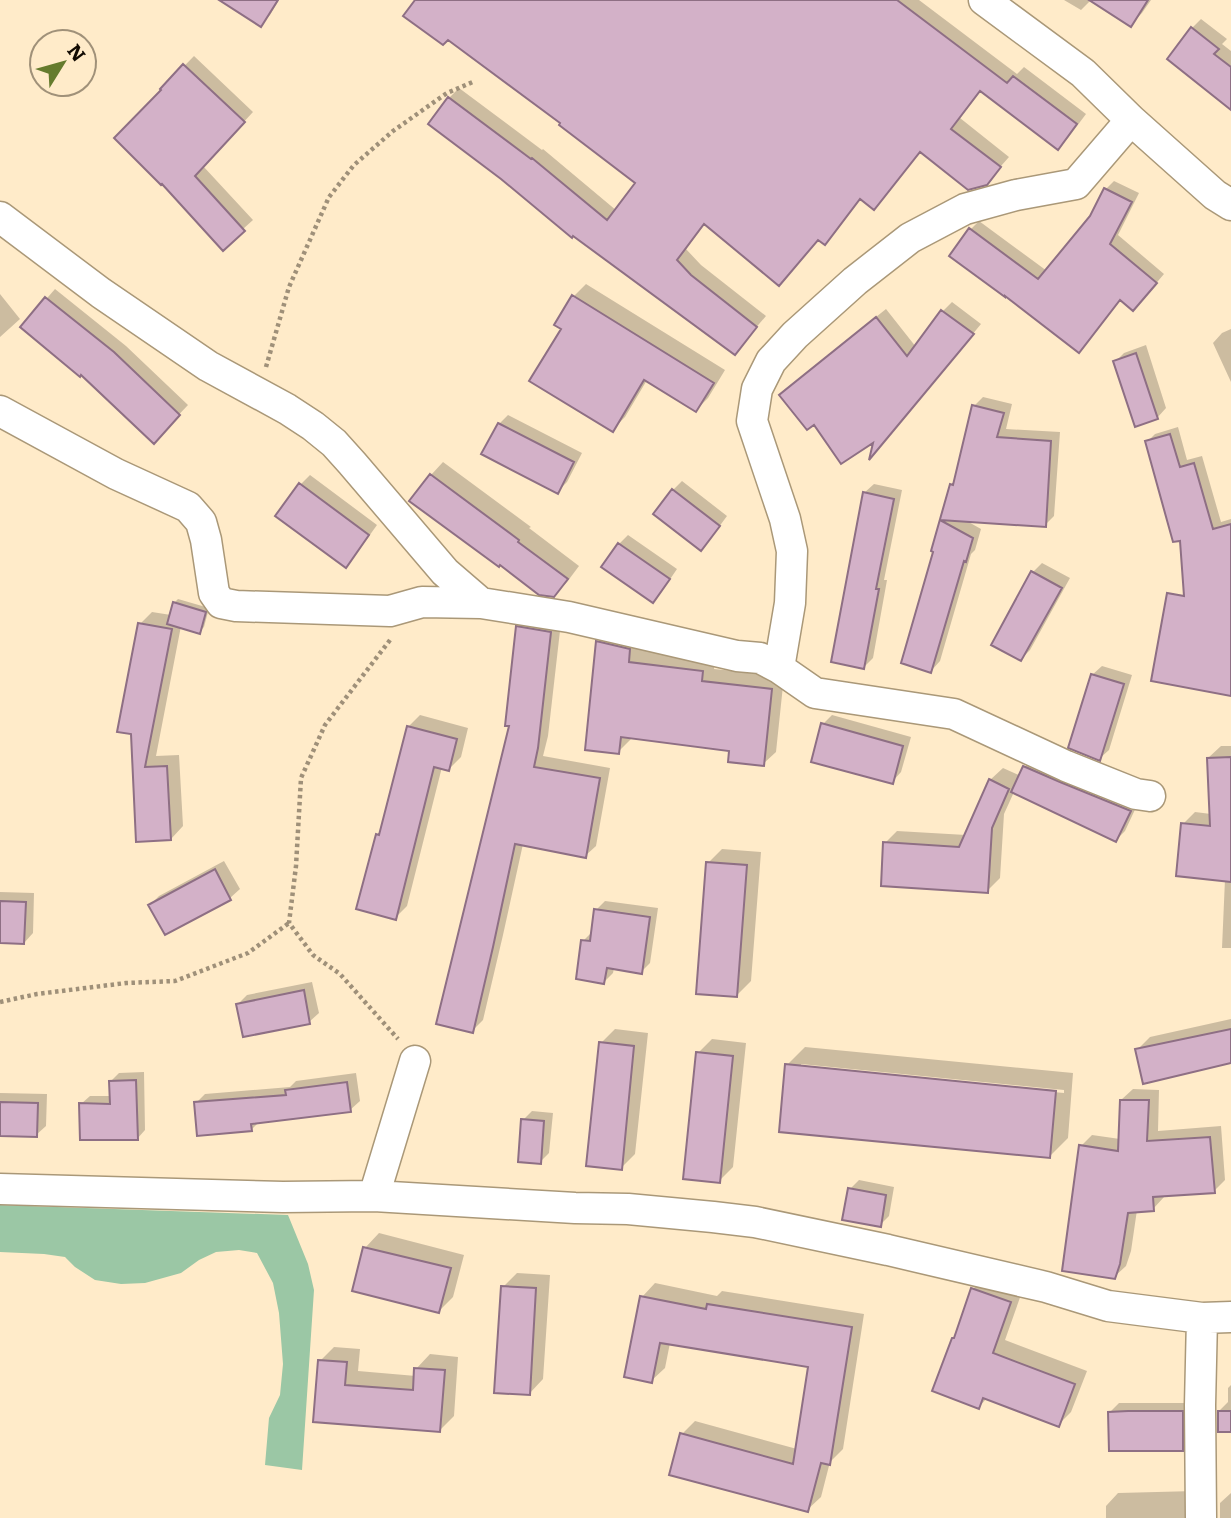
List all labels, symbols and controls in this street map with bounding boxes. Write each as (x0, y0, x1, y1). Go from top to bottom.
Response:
north arrow (28, 28, 98, 98)
text: N (61, 37, 93, 67)

